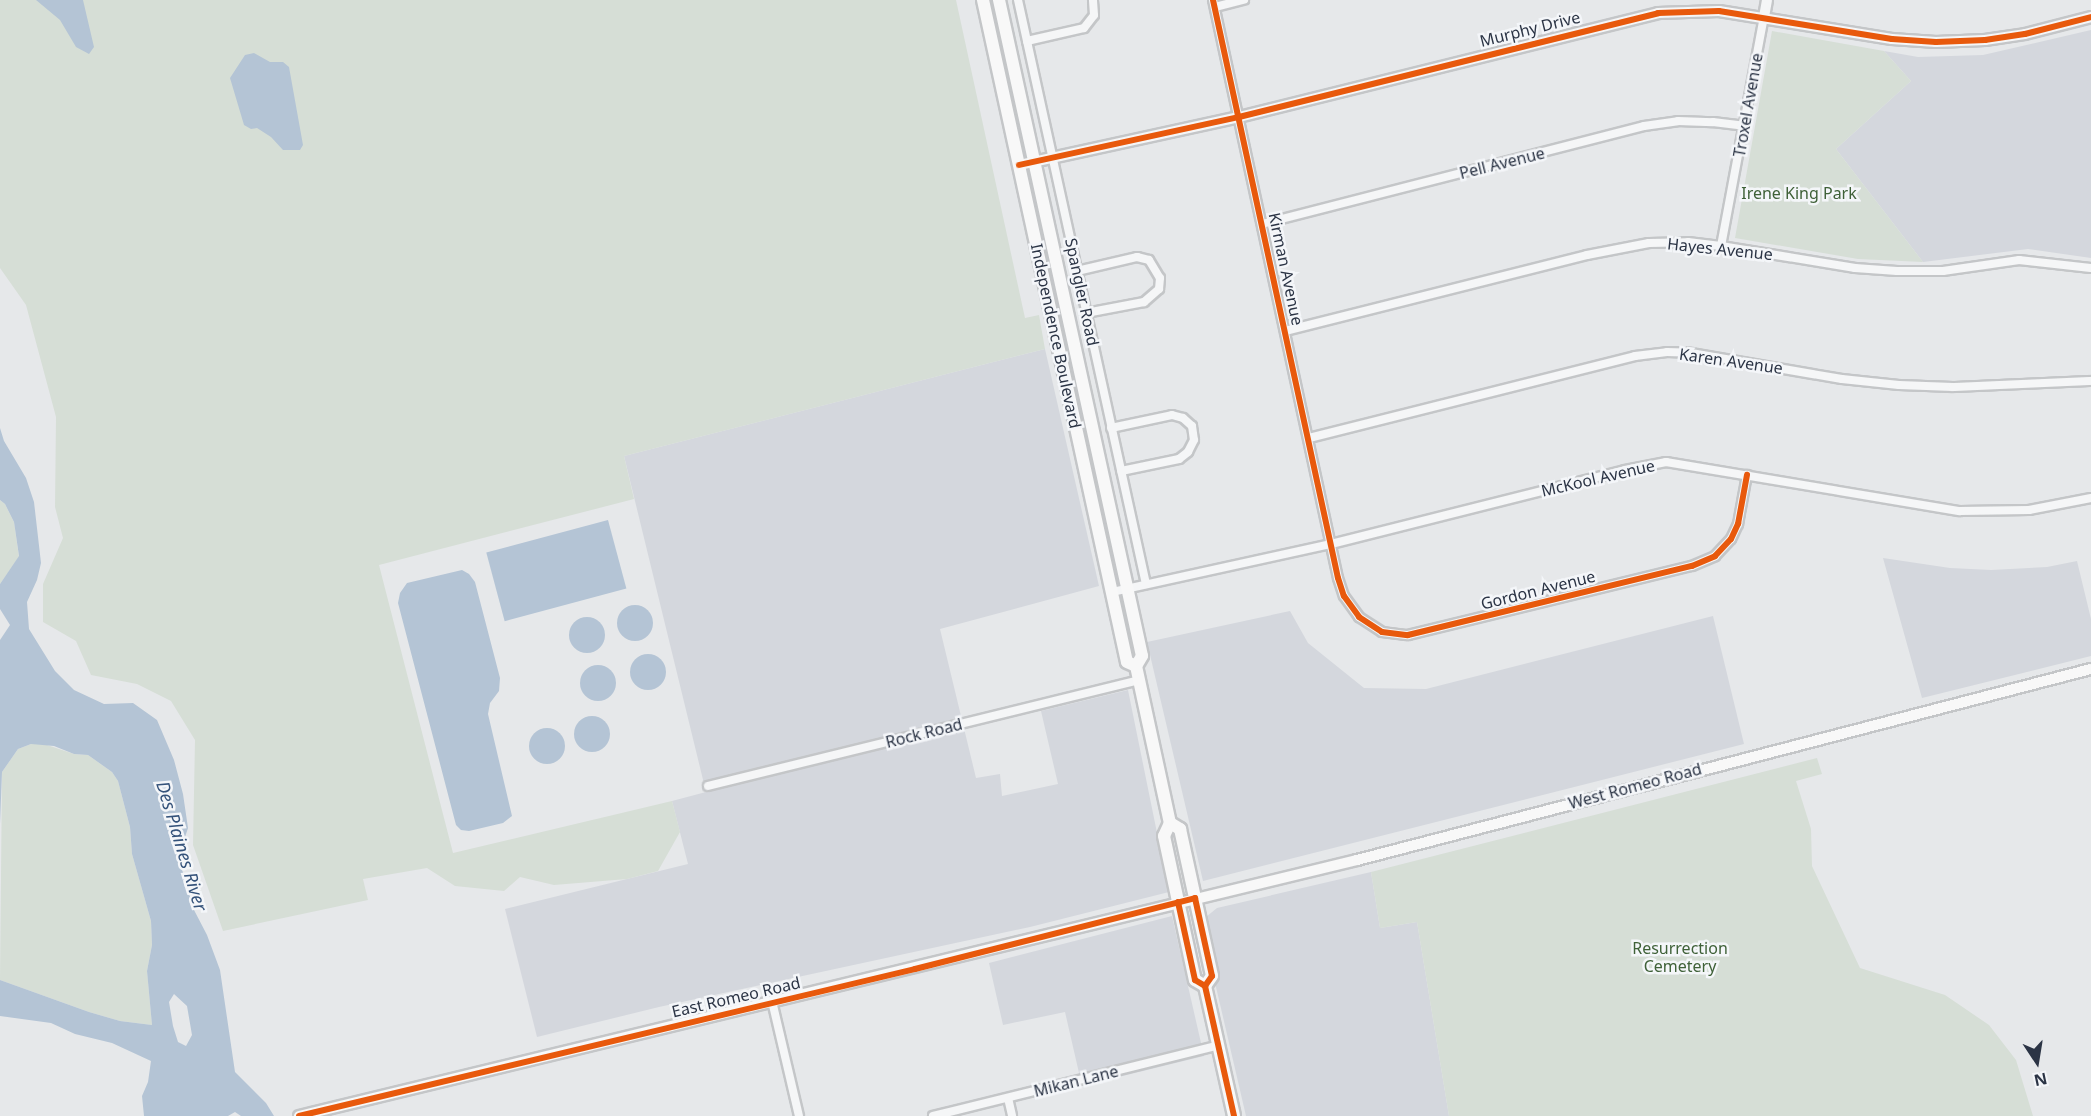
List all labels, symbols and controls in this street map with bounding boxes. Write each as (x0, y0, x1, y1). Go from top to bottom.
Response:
street label: Murphy Drive (1478, 7, 1582, 51)
street label: Troxel Avenue (1729, 51, 1767, 159)
street label: Pell Avenue (1457, 143, 1547, 183)
park label: Irene King Park (1741, 183, 1857, 203)
street label: Kirman Avenue (1265, 211, 1307, 327)
street label: Hayes Avenue (1666, 234, 1774, 264)
street label: Spangler Road (1061, 236, 1103, 348)
street label: Independence Boulevard (1027, 242, 1085, 430)
street label: Karen Avenue (1678, 344, 1784, 378)
street label: McKool Avenue (1539, 456, 1657, 500)
street label: Gordon Avenue (1479, 566, 1597, 614)
street label: Rock Road (884, 714, 964, 752)
street label: West Romeo Road (1566, 759, 1704, 813)
water label: Des Plaines River (152, 779, 212, 913)
park label: Resurrection Cemetery (1632, 938, 1728, 976)
street label: East Romeo Road (670, 973, 802, 1021)
north arrow (2007, 1032, 2067, 1092)
street label: Mikan Lane (1032, 1061, 1120, 1101)
text: N (2032, 1067, 2049, 1092)

